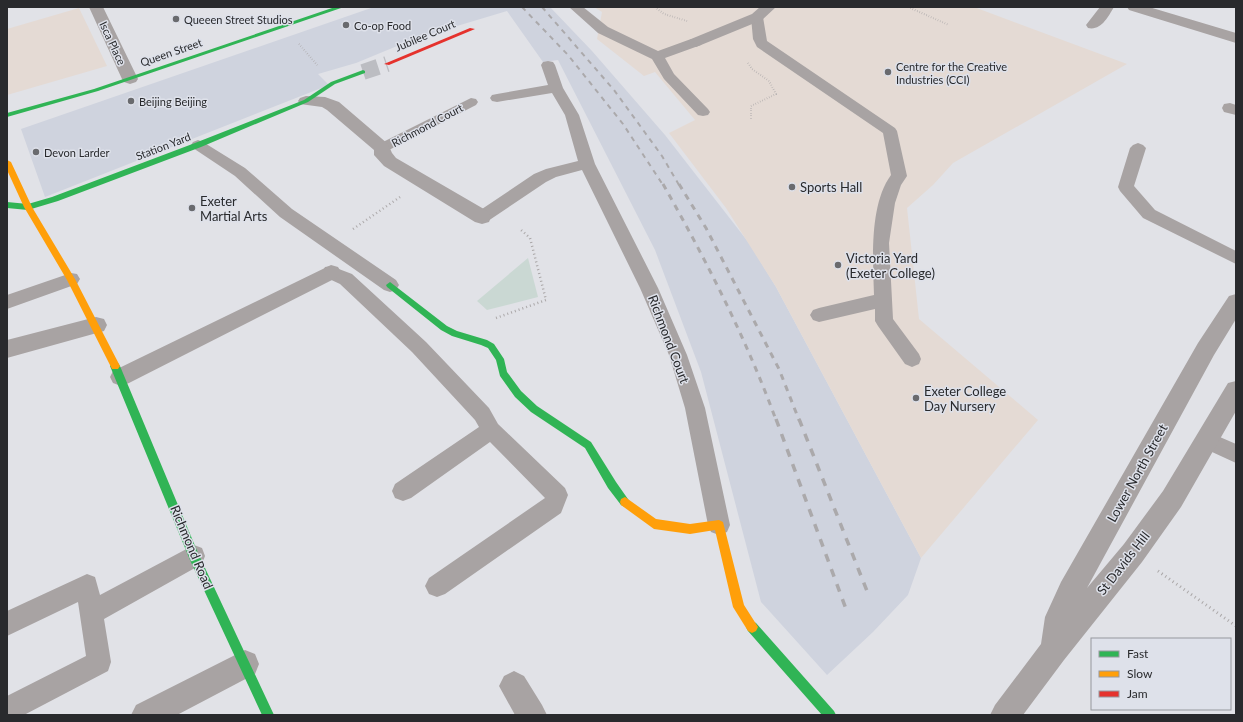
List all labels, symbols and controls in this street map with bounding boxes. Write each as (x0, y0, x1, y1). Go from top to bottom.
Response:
place label: Queeen Street Studios (184, 13, 293, 26)
marker: Queeen Street Studios (171, 14, 181, 24)
street label: Jubilee Court (393, 16, 457, 53)
street label: Isca Place (97, 19, 129, 67)
place label: Co-op Food (354, 19, 411, 32)
marker: Co-op Food (341, 20, 351, 30)
street label: Queen Street (138, 35, 204, 69)
place label: Centre for the Creative Industries (CCI) (896, 60, 1007, 86)
marker: Centre for the Creative Industries (CCI) (883, 67, 893, 77)
place label: Beijing Beijing (139, 95, 207, 108)
marker: Beijing Beijing (126, 96, 136, 106)
street label: Richmond Court (389, 101, 465, 149)
street label: Station Yard (134, 130, 192, 162)
place label: Devon Larder (44, 146, 110, 159)
marker: Devon Larder (31, 147, 41, 157)
place label: Sports Hall (800, 179, 862, 195)
marker: Sports Hall (787, 182, 797, 192)
place label: Exeter Martial Arts (200, 193, 268, 224)
marker: Exeter Martial Arts (187, 203, 197, 213)
place label: Victoria Yard (Exeter College) (846, 250, 935, 281)
marker: Victoria Yard (Exeter College) (833, 260, 843, 270)
street label: Richmond Court (645, 293, 693, 386)
place label: Exeter College Day Nursery (924, 383, 1006, 414)
marker: Exeter College Day Nursery (911, 393, 921, 403)
street label: Lower North Street (1103, 421, 1171, 525)
street label: Richmond Road (167, 503, 217, 591)
street label: St Davids Hill (1093, 528, 1153, 598)
legend (1091, 638, 1231, 710)
text: Fast (1127, 646, 1149, 661)
text: Slow (1127, 666, 1153, 681)
text: Jam (1127, 686, 1148, 701)

